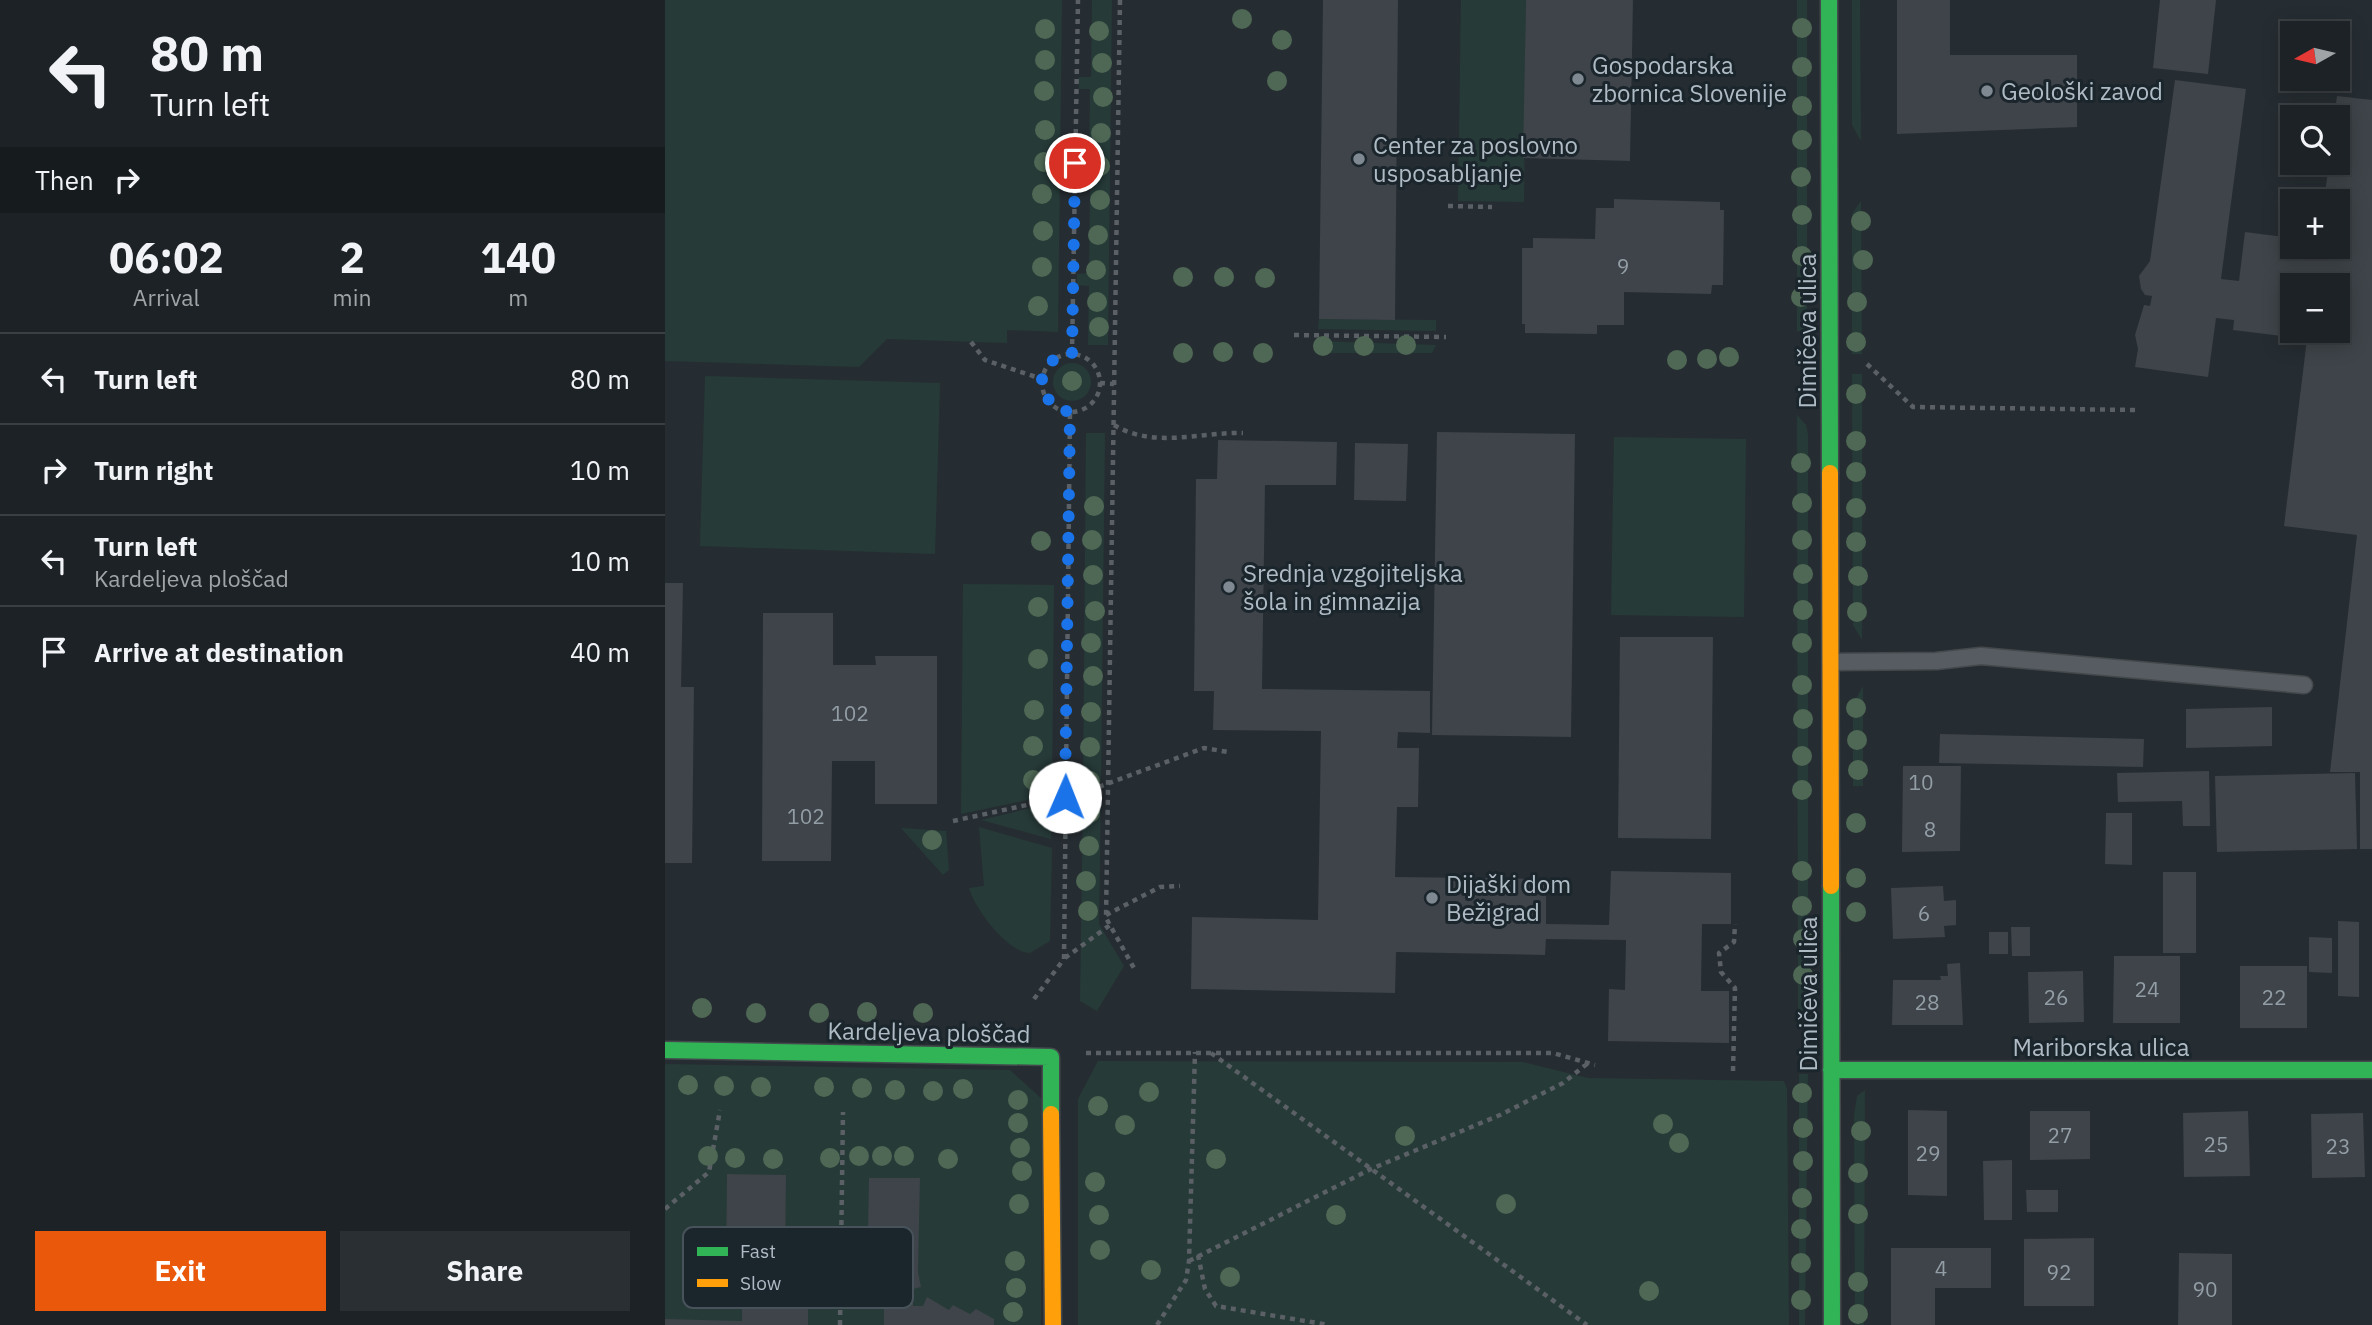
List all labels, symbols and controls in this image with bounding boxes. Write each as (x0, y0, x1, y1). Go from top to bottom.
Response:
text: 80 m (150, 21, 264, 84)
north arrow (2280, 21, 2350, 91)
map controls (2280, 21, 2350, 343)
icon: left (35, 28, 126, 119)
place label: Gospodarska zbornica Slovenije (1592, 49, 1787, 109)
marker: Gospodarska zbornica Slovenije (1570, 71, 1586, 87)
place label: Geološki zavod (2001, 75, 2163, 107)
text: Turn left (150, 83, 270, 125)
marker: Geološki zavod (1979, 83, 1995, 99)
button: search (2280, 105, 2350, 175)
place label: Center za poslovno usposabljanje (1373, 129, 1578, 189)
pin (1045, 133, 1105, 193)
icon: arrive (1056, 144, 1094, 182)
marker: Center za poslovno usposabljanje (1351, 151, 1367, 167)
icon: right (108, 161, 146, 199)
text: Then (35, 163, 94, 197)
button: + (2280, 189, 2350, 259)
text: 06:02 (109, 230, 224, 285)
text: 2 (339, 230, 365, 285)
text: 140 (480, 230, 556, 285)
house number: 9 (1617, 252, 1629, 280)
street label: Dimičeva ulica (1791, 253, 1823, 409)
button: − (2280, 273, 2350, 343)
text: Arrival (133, 282, 200, 312)
text: min (333, 282, 371, 312)
text: m (508, 282, 528, 312)
icon: left (35, 360, 73, 398)
text: Turn left (94, 362, 197, 396)
text: 80 m (570, 362, 630, 396)
icon: right (35, 451, 73, 489)
text: Turn right (94, 453, 213, 487)
text: 10 m (570, 453, 630, 487)
text: Turn left (94, 529, 197, 563)
icon: left (35, 542, 73, 580)
text: 10 m (570, 544, 630, 578)
place label: Srednja vzgojiteljska šola in gimnazija (1243, 557, 1463, 617)
text: Kardeljeva ploščad (94, 563, 289, 593)
marker: Srednja vzgojiteljska šola in gimnazija (1221, 579, 1237, 595)
icon: arrive (35, 633, 73, 671)
text: Arrive at destination (94, 635, 344, 669)
text: 40 m (570, 635, 630, 669)
house number: 102 (831, 699, 869, 727)
position arrow (1028, 760, 1102, 834)
house number: 10 (1908, 768, 1934, 796)
house number: 102 (787, 802, 825, 830)
house number: 8 (1924, 815, 1936, 843)
place label: Dijaški dom Bežigrad (1446, 868, 1571, 928)
marker: Dijaški dom Bežigrad (1424, 890, 1440, 906)
house number: 6 (1918, 899, 1930, 927)
street label: Dimičeva ulica (1792, 916, 1824, 1072)
house number: 24 (2134, 975, 2160, 1003)
house number: 26 (2043, 983, 2069, 1011)
house number: 22 (2261, 983, 2287, 1011)
house number: 28 (1914, 988, 1940, 1016)
street label: Kardeljeva ploščad (827, 1014, 1031, 1050)
street label: Mariborska ulica (2012, 1031, 2190, 1063)
house number: 27 (2047, 1121, 2073, 1149)
house number: 25 (2203, 1130, 2229, 1158)
house number: 23 (2325, 1132, 2351, 1160)
house number: 29 (1915, 1139, 1941, 1167)
legend (683, 1227, 913, 1308)
button: Exit (35, 1231, 326, 1311)
button: Share (340, 1231, 630, 1311)
text: Fast (740, 1239, 776, 1263)
house number: 4 (1935, 1254, 1947, 1282)
house number: 92 (2046, 1258, 2072, 1286)
text: Slow (740, 1271, 781, 1295)
house number: 90 (2192, 1275, 2218, 1303)

